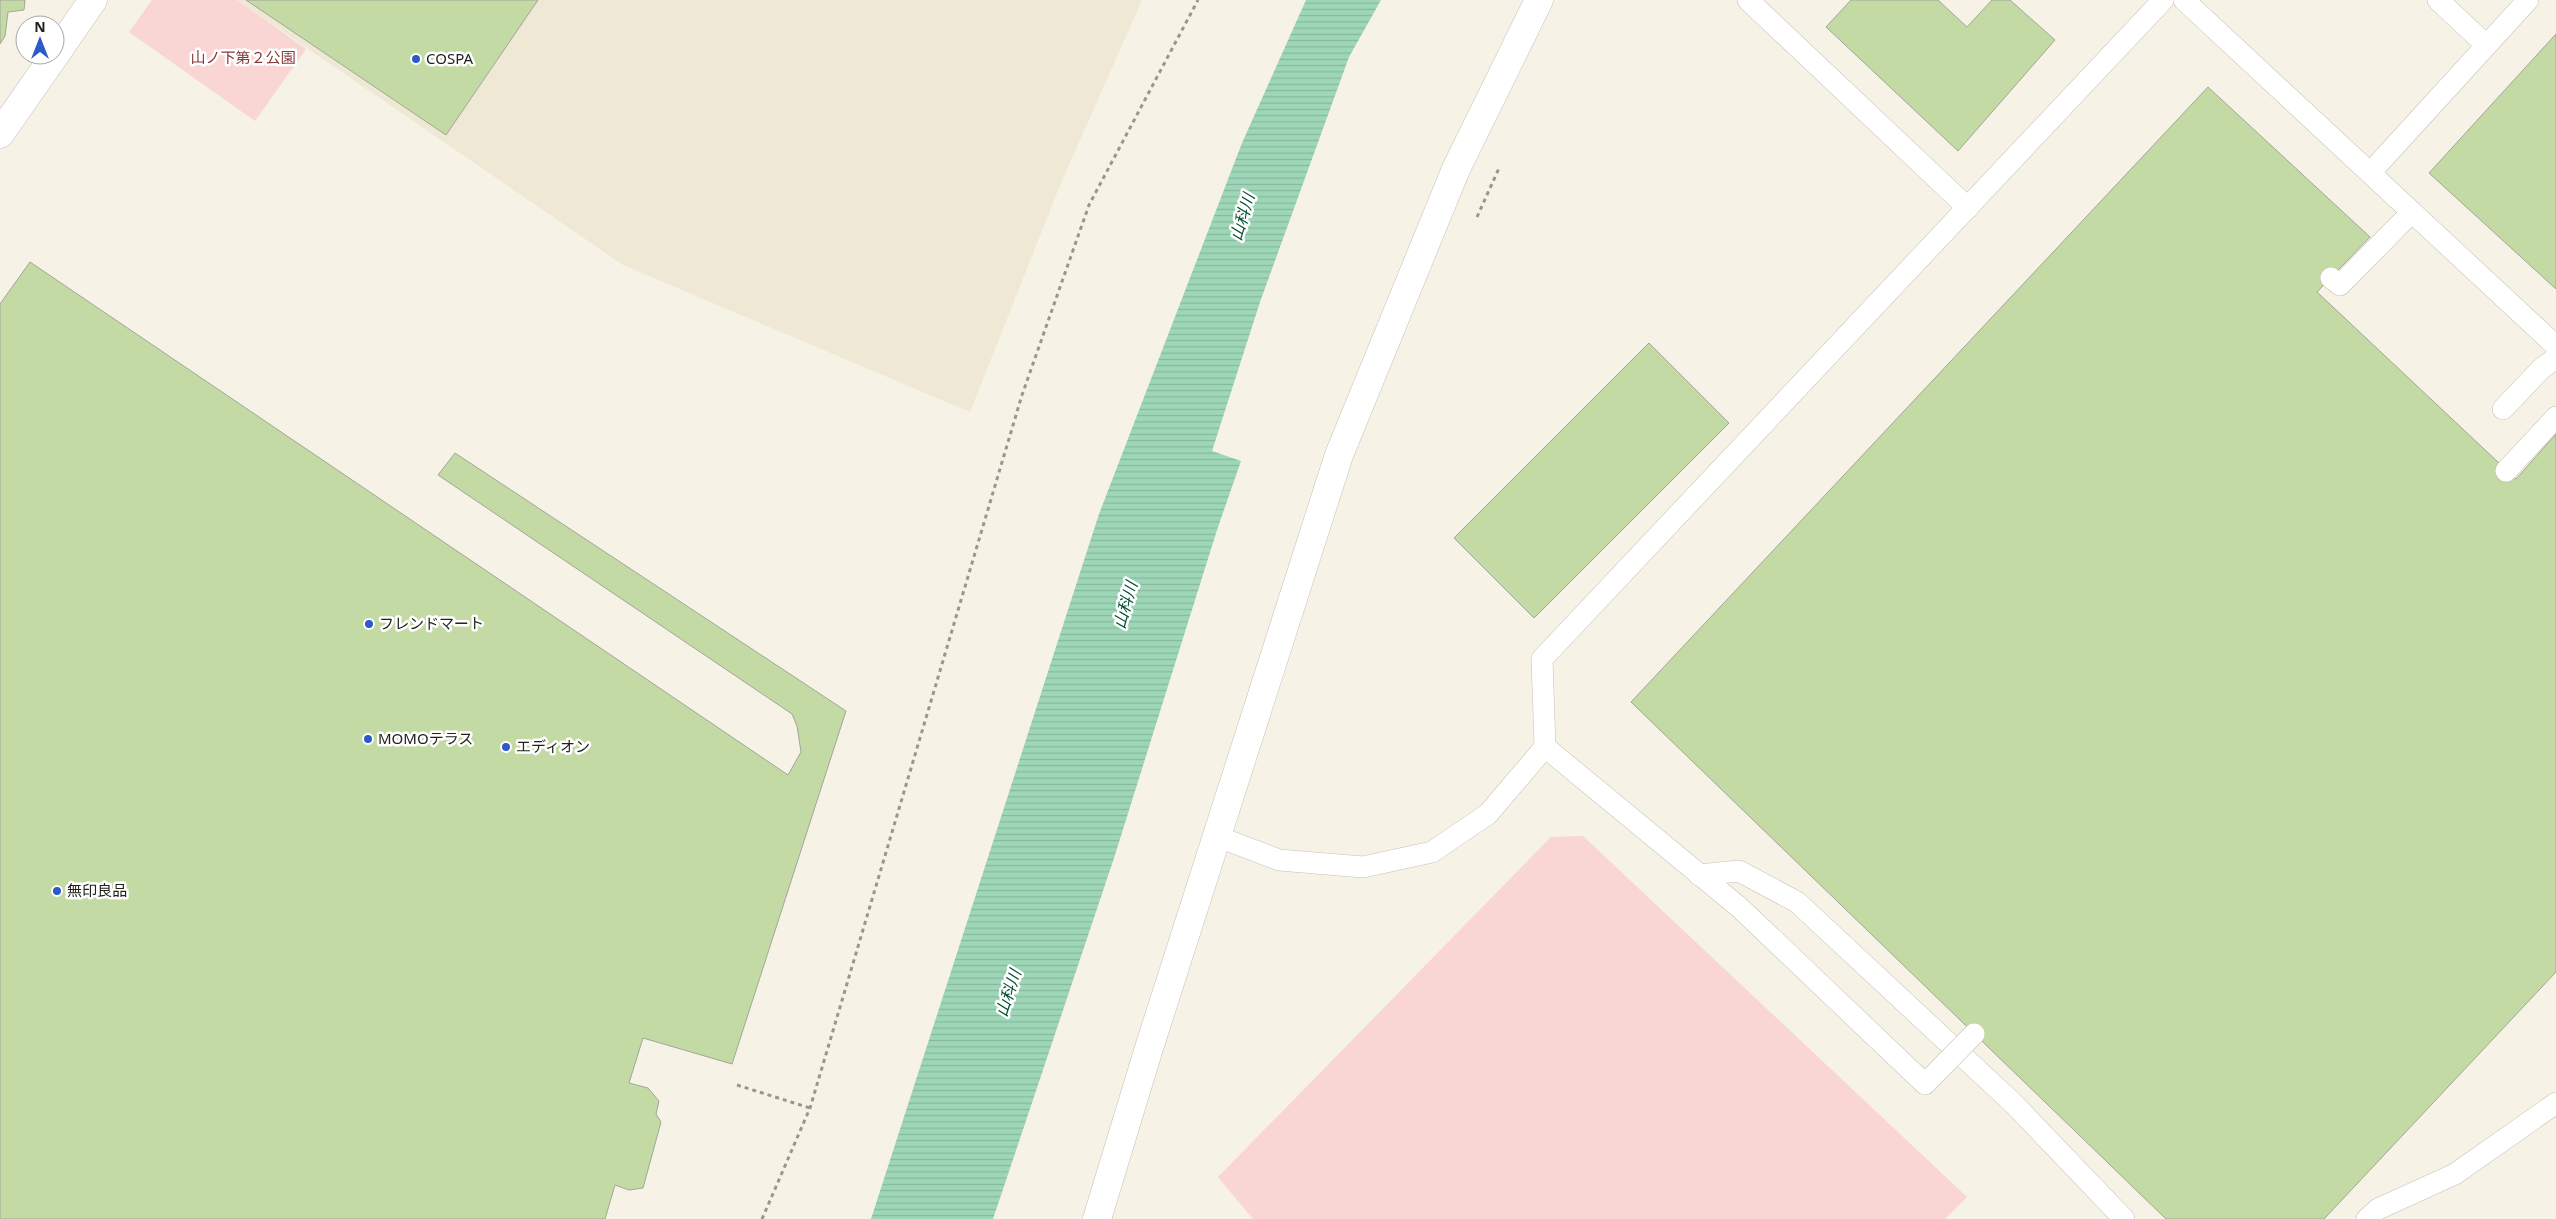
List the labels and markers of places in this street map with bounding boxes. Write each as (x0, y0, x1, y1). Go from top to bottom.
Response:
place label: COSPA (426, 48, 473, 68)
marker: COSPA (410, 53, 422, 65)
place label: フレンドマート (379, 613, 484, 633)
marker: フレンドマート (363, 618, 375, 630)
place label: MOMOテラス (378, 728, 473, 748)
marker: MOMOテラス (362, 733, 374, 745)
place label: エディオン (516, 736, 590, 756)
marker: エディオン (500, 741, 512, 753)
place label: 無印良品 (67, 880, 127, 900)
marker: 無印良品 (51, 885, 63, 897)

